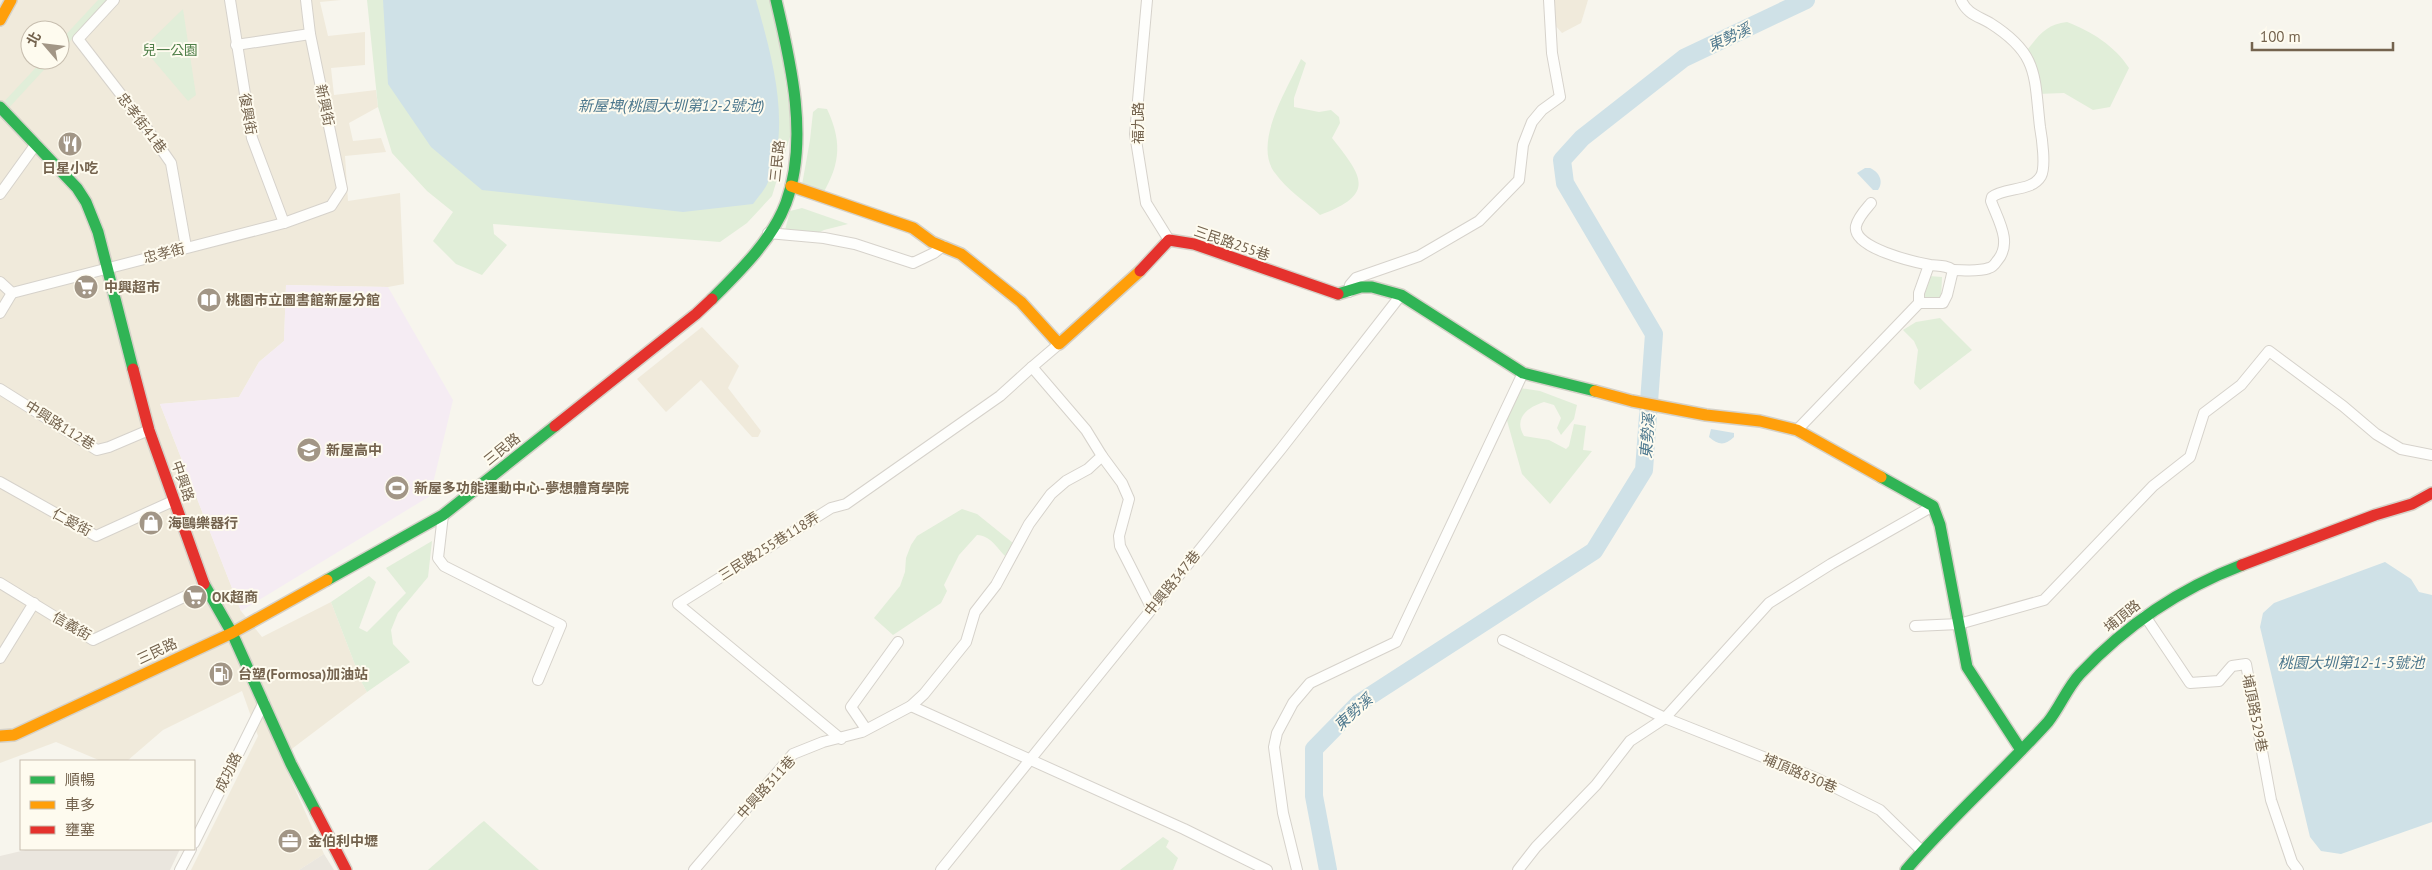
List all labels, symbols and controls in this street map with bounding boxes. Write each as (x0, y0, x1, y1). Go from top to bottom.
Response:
water label: 東勢溪 (1705, 18, 1755, 55)
north arrow (20, 20, 70, 70)
scale bar (2252, 20, 2393, 52)
text: 100 m (2260, 27, 2301, 46)
text: 北 (22, 28, 45, 49)
park label: 兒一公園 (142, 41, 198, 59)
street label: 新興街 (312, 83, 338, 127)
street label: 忠孝街41巷 (113, 89, 171, 157)
street label: 復興街 (235, 92, 261, 136)
water label: 新屋埤(桃園大圳第12-2號池) (578, 96, 764, 115)
street label: 福九路 (1129, 102, 1147, 144)
restaurant icon: 日星小吃 (57, 131, 83, 157)
street label: 三民路 (766, 139, 788, 183)
place label: 日星小吃 (42, 159, 98, 177)
street label: 三民路255巷 (1192, 222, 1272, 264)
street label: 忠孝街 (141, 239, 187, 267)
supermarket icon: 中興超市 (73, 274, 99, 300)
place label: 中興超市 (104, 278, 160, 296)
library icon: 桃園市立圖書館新屋分館 (196, 287, 222, 313)
place label: 桃園市立圖書館新屋分館 (226, 291, 380, 309)
street label: 中興路112巷 (22, 396, 98, 454)
water label: 東勢溪 (1636, 411, 1658, 459)
street label: 三民路 (480, 429, 524, 469)
school or university icon: 新屋高中 (296, 437, 322, 463)
place label: 新屋高中 (326, 441, 382, 459)
street label: 中興路 (168, 458, 198, 504)
sports icon: 新屋多功能運動中心-夢想體育學院 (384, 475, 410, 501)
place label: 新屋多功能運動中心-夢想體育學院 (414, 479, 629, 497)
street label: 仁愛街 (49, 504, 95, 540)
street label: 三民路255巷118弄 (715, 508, 823, 584)
shop icon: 海鷗樂器行 (138, 510, 164, 536)
place label: 海鷗樂器行 (168, 514, 238, 532)
street label: 中興路347巷 (1140, 547, 1204, 619)
supermarket icon: OK超商 (182, 584, 208, 610)
place label: OK超商 (212, 588, 258, 606)
street label: 埔頂路 (2100, 596, 2144, 636)
street label: 信義街 (49, 608, 95, 644)
street label: 三民路 (134, 634, 180, 668)
water label: 桃園大圳第12-1-3號池 (2278, 653, 2426, 672)
fuel station icon: 台塑(Formosa)加油站 (208, 661, 234, 687)
place label: 台塑(Formosa)加油站 (238, 665, 368, 683)
street label: 埔頂路529巷 (2239, 673, 2271, 753)
water label: 東勢溪 (1330, 689, 1378, 734)
street label: 成功路 (211, 749, 245, 795)
street label: 埔頂路830巷 (1760, 749, 1840, 797)
street label: 中興路311巷 (733, 752, 799, 822)
legend (20, 760, 195, 850)
text: 順暢 (65, 770, 95, 789)
text: 車多 (65, 795, 95, 814)
text: 壅塞 (65, 820, 95, 839)
office icon: 金伯利中壢 (277, 828, 303, 854)
place label: 金伯利中壢 (308, 832, 378, 850)

